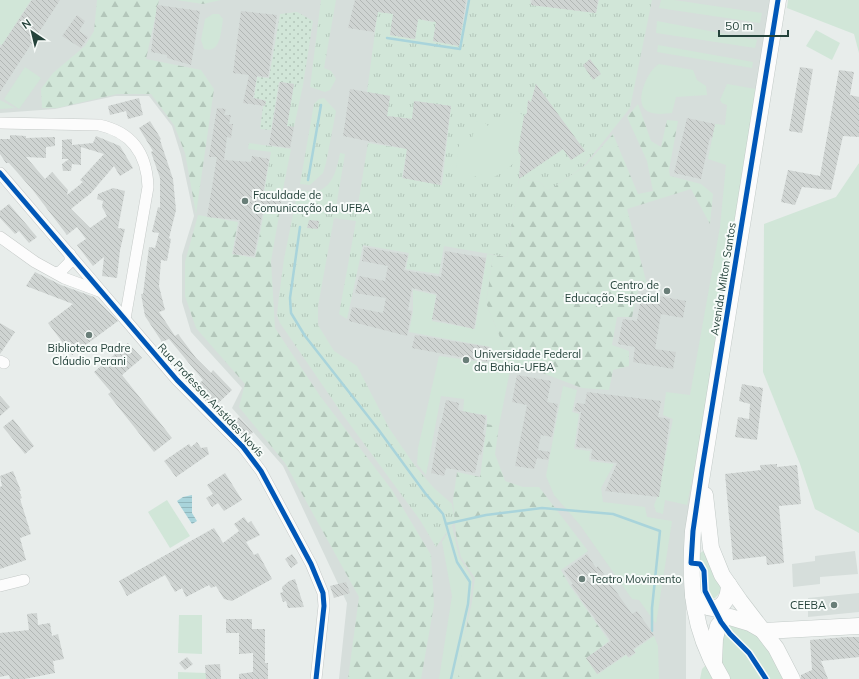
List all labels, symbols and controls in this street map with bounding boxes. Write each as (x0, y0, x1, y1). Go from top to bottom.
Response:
north arrow (12, 12, 52, 52)
scale bar (719, 12, 788, 38)
text: N (19, 16, 34, 32)
text: 50 m (725, 18, 753, 33)
place label: Faculdade de Comunicação da UFBA (253, 188, 370, 215)
marker: Faculdade de Comunicação da UFBA (240, 196, 250, 206)
street label: Avenida Milton Santos (707, 222, 739, 336)
place label: Centro de Educação Especial (565, 278, 659, 305)
marker: Centro de Educação Especial (662, 286, 672, 296)
marker: Biblioteca Padre Cláudio Perani (84, 330, 94, 340)
street label: Rua Professor Aristides Novis (155, 340, 267, 460)
place label: Biblioteca Padre Cláudio Perani (48, 341, 130, 368)
place label: Universidade Federal da Bahia-UFBA (474, 347, 581, 374)
marker: Universidade Federal da Bahia-UFBA (461, 355, 471, 365)
place label: Teatro Movimento (590, 572, 682, 586)
marker: Teatro Movimento (577, 574, 587, 584)
place label: CEEBA (790, 598, 826, 612)
marker: CEEBA (829, 600, 839, 610)

